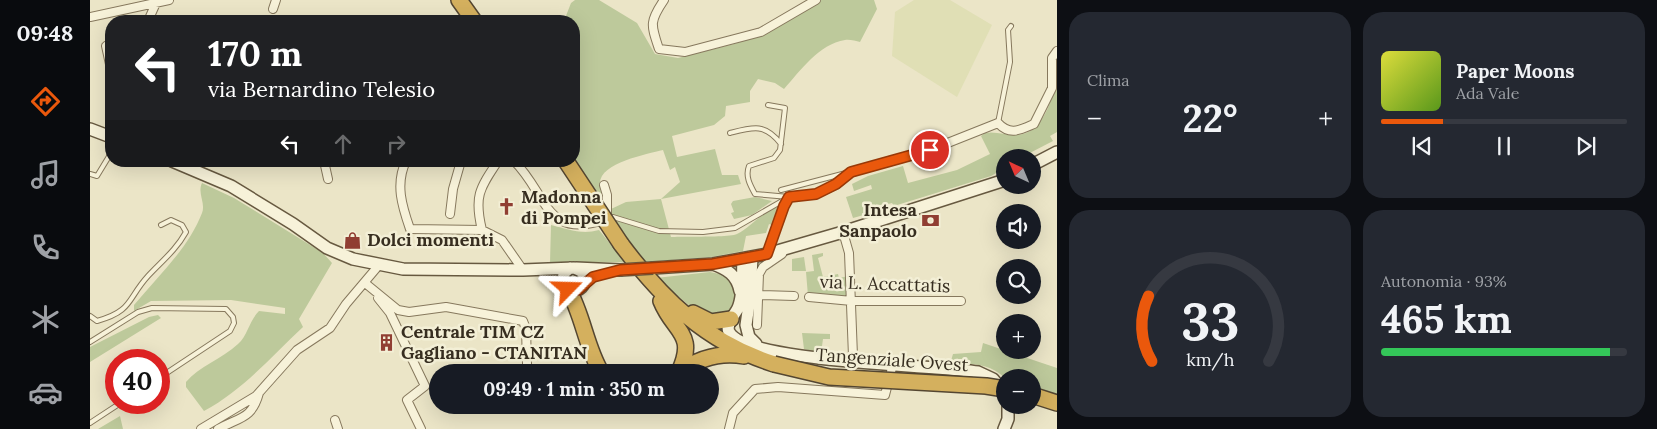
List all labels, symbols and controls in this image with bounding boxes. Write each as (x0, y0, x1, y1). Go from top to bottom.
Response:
text: 09:48 (17, 19, 73, 47)
text: 170 m (208, 31, 302, 76)
icon: left (125, 35, 190, 100)
text: Paper Moons (1456, 59, 1575, 83)
text: Clima (1087, 70, 1130, 90)
text: via Bernardino Telesio (208, 75, 435, 103)
text: Ada Vale (1456, 83, 1519, 103)
icon: directions (28, 84, 63, 119)
text: 22° (1182, 94, 1238, 142)
text: − (1087, 101, 1102, 137)
text: + (1318, 101, 1333, 137)
pin (909, 129, 951, 171)
icon: left (276, 130, 304, 158)
icon: ahead (329, 130, 357, 158)
icon: right (382, 130, 410, 158)
icon: previous (1408, 132, 1436, 160)
icon: pause (1490, 132, 1518, 160)
icon: next (1572, 132, 1600, 160)
icon: arrive (916, 136, 944, 164)
north arrow (996, 149, 1041, 194)
map controls (996, 149, 1041, 414)
icon: music (28, 157, 63, 192)
place label: Madonna di Pompei (521, 185, 607, 229)
church icon: Madonna di Pompei (497, 197, 517, 217)
place label: Intesa Sanpaolo (839, 198, 918, 242)
button: sound (996, 204, 1041, 249)
bank icon: Intesa Sanpaolo (921, 210, 941, 230)
place label: Dolci momenti (367, 228, 494, 251)
icon: phone (28, 230, 63, 265)
shop icon: Dolci momenti (343, 230, 363, 250)
button: search (996, 259, 1041, 304)
position arrow (541, 262, 593, 314)
street label: via L. Accattatis (819, 270, 951, 297)
text: Autonomia · 93% (1381, 271, 1507, 291)
text: 33 (1181, 288, 1239, 354)
text: 465 km (1381, 295, 1512, 343)
icon: climate (28, 302, 63, 337)
button: + (996, 314, 1041, 359)
place label: Centrale TIM CZ Gagliano - CTANITAN (401, 320, 587, 364)
building icon: Centrale TIM CZ Gagliano - CTANITAN (377, 332, 397, 352)
street label: Tangenziale Ovest (815, 343, 969, 376)
text: km/h (1186, 348, 1234, 371)
speed limit sign: 40 (105, 349, 170, 414)
button: − (996, 369, 1041, 414)
icon: car (28, 375, 63, 410)
text: 09:49 · 1 min · 350 m (483, 377, 665, 401)

